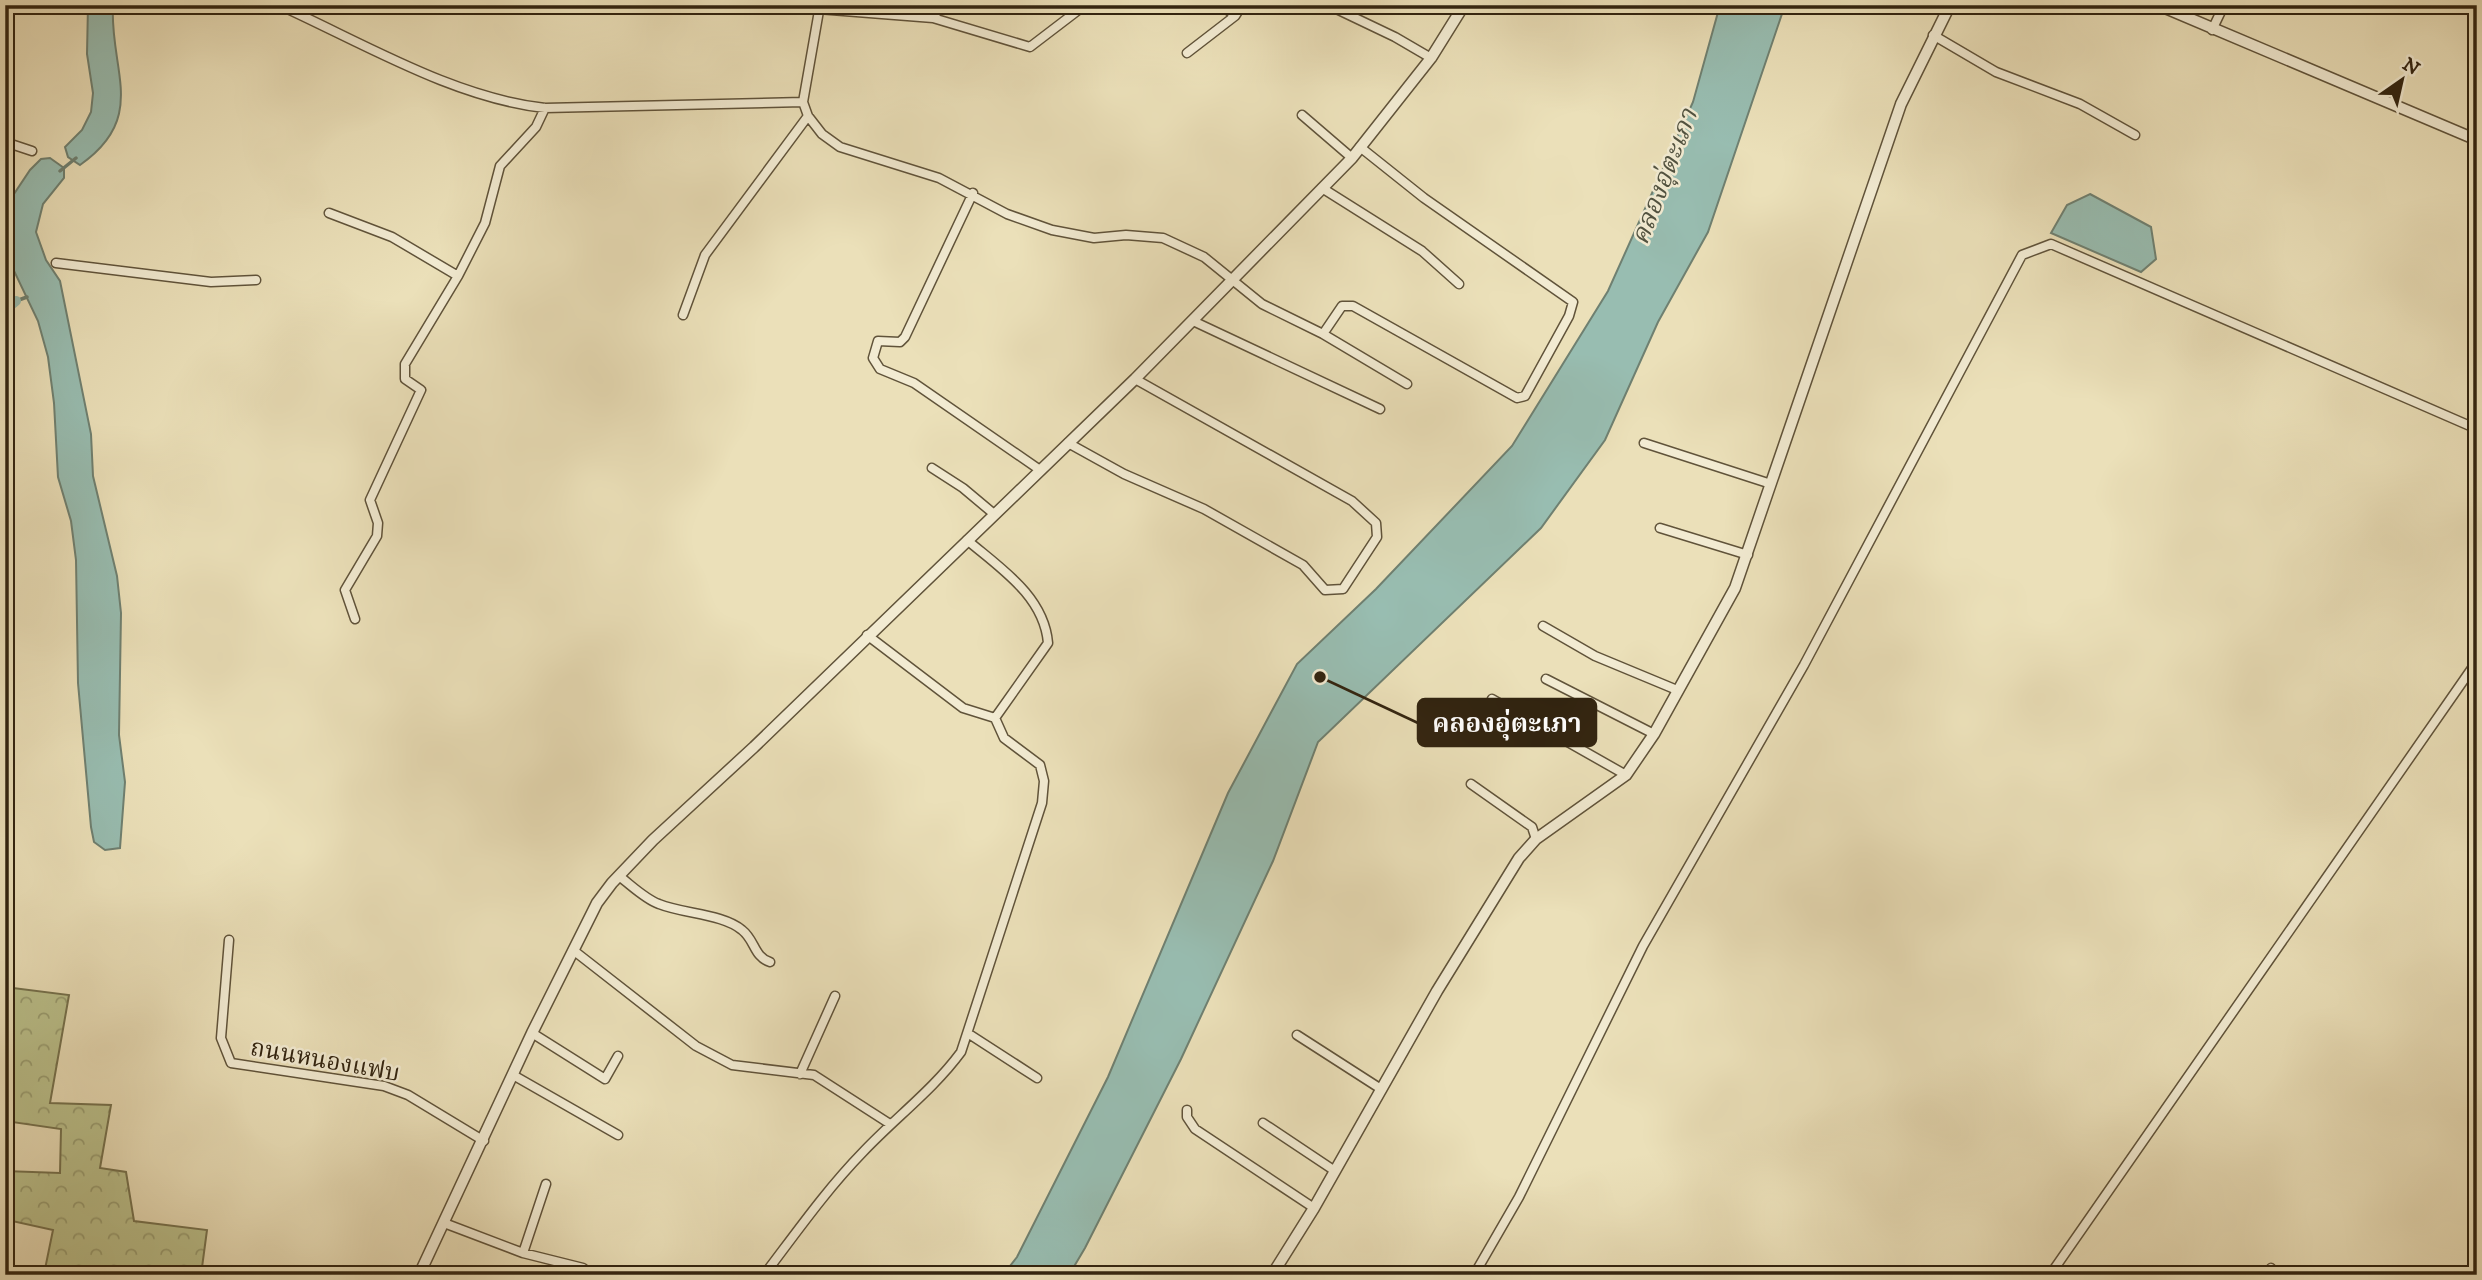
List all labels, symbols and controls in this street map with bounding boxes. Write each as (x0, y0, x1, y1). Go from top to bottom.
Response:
north arrow (2366, 46, 2436, 116)
text: N (2398, 53, 2424, 81)
water label: คลองอุ่ตะเภา (1624, 103, 1706, 250)
callout: คลองอุ่ตะเภา (1418, 699, 1596, 746)
text: คลองอุ่ตะเภา (1432, 708, 1582, 741)
street label: ถนนหนองแฟบ (248, 1033, 402, 1089)

